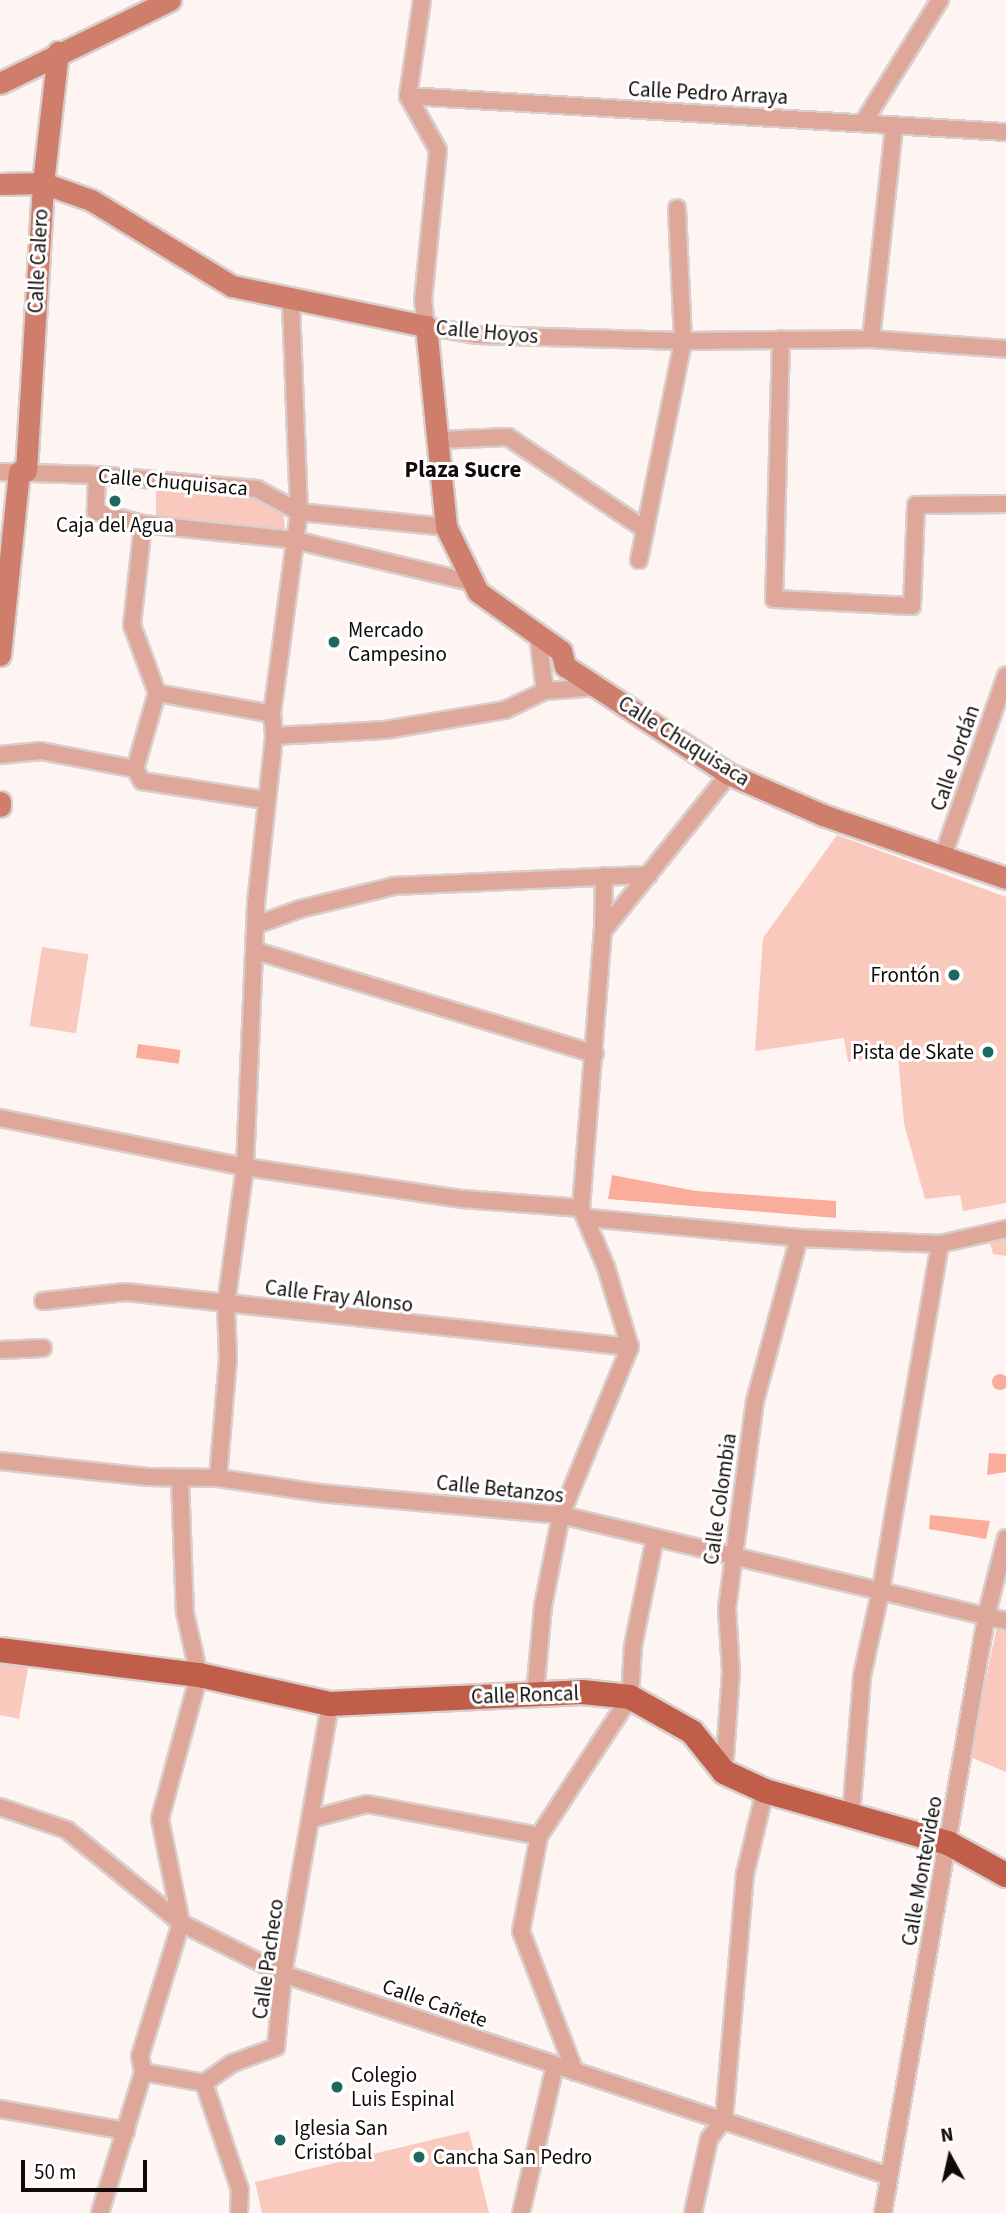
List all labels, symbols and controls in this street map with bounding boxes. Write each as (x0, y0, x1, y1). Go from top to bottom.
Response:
street label: Calle Pedro Arraya (627, 76, 789, 110)
street label: Calle Calero (23, 208, 53, 314)
street label: Calle Hoyos (435, 315, 539, 349)
district label: Plaza Sucre (405, 456, 521, 484)
street label: Calle Chuquisaca (97, 463, 249, 501)
marker: Caja del Agua (107, 493, 123, 509)
place label: Caja del Agua (56, 512, 174, 538)
place label: Mercado Campesino (348, 617, 447, 667)
marker: Mercado Campesino (326, 634, 342, 650)
street label: Calle Chuquisaca (614, 690, 754, 792)
street label: Calle Jordán (925, 702, 985, 814)
place label: Frontón (870, 962, 940, 988)
marker: Frontón (946, 967, 962, 983)
place label: Pista de Skate (852, 1039, 974, 1065)
marker: Pista de Skate (980, 1044, 996, 1060)
street label: Calle Fray Alonso (263, 1274, 415, 1318)
street label: Calle Colombia (698, 1432, 742, 1566)
street label: Calle Betanzos (435, 1470, 565, 1508)
street label: Calle Roncal (471, 1681, 579, 1709)
street label: Calle Montevideo (896, 1794, 948, 1948)
street label: Calle Pacheco (247, 1897, 289, 2021)
street label: Calle Cañete (379, 1973, 491, 2033)
place label: Colegio Luis Espinal (351, 2062, 455, 2112)
marker: Colegio Luis Espinal (329, 2079, 345, 2095)
place label: Iglesia San Cristóbal (294, 2115, 388, 2165)
text: N (939, 2121, 955, 2150)
north arrow (915, 2122, 985, 2192)
marker: Iglesia San Cristóbal (272, 2132, 288, 2148)
place label: Cancha San Pedro (433, 2144, 592, 2170)
scale bar (24, 2146, 150, 2190)
marker: Cancha San Pedro (411, 2149, 427, 2165)
text: 50 m (34, 2157, 76, 2187)

